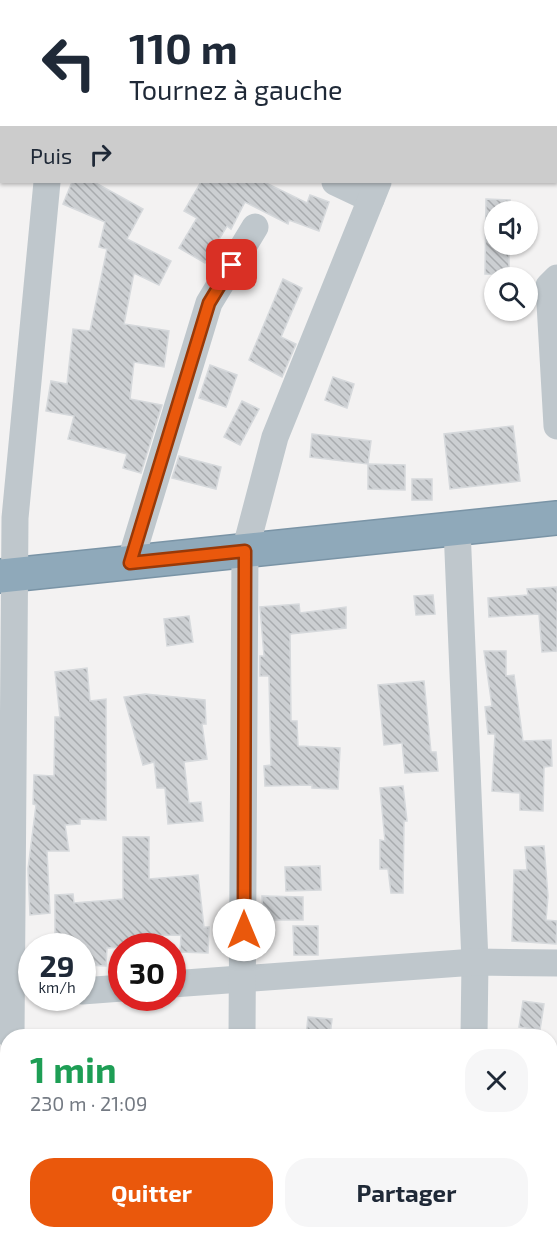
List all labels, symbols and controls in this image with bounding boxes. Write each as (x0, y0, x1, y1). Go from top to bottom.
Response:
text: 110 m (129, 22, 238, 72)
icon: left (30, 24, 108, 102)
text: Tournez à gauche (129, 73, 343, 105)
icon: right (84, 138, 117, 171)
text: Puis (30, 142, 72, 168)
map controls (484, 201, 538, 321)
button: sound (484, 201, 538, 255)
pin (206, 239, 257, 290)
icon: arrive (215, 248, 248, 281)
button: search (484, 267, 538, 321)
position arrow (212, 898, 276, 962)
speed limit sign: 30 (108, 933, 186, 1011)
text: 29 (39, 947, 75, 983)
text: km/h (38, 978, 76, 996)
text: 1 min (30, 1047, 117, 1090)
button: close (465, 1049, 528, 1112)
text: 230 m · 21:09 (30, 1091, 147, 1115)
button: Quitter (30, 1158, 273, 1227)
button: Partager (285, 1158, 528, 1227)

